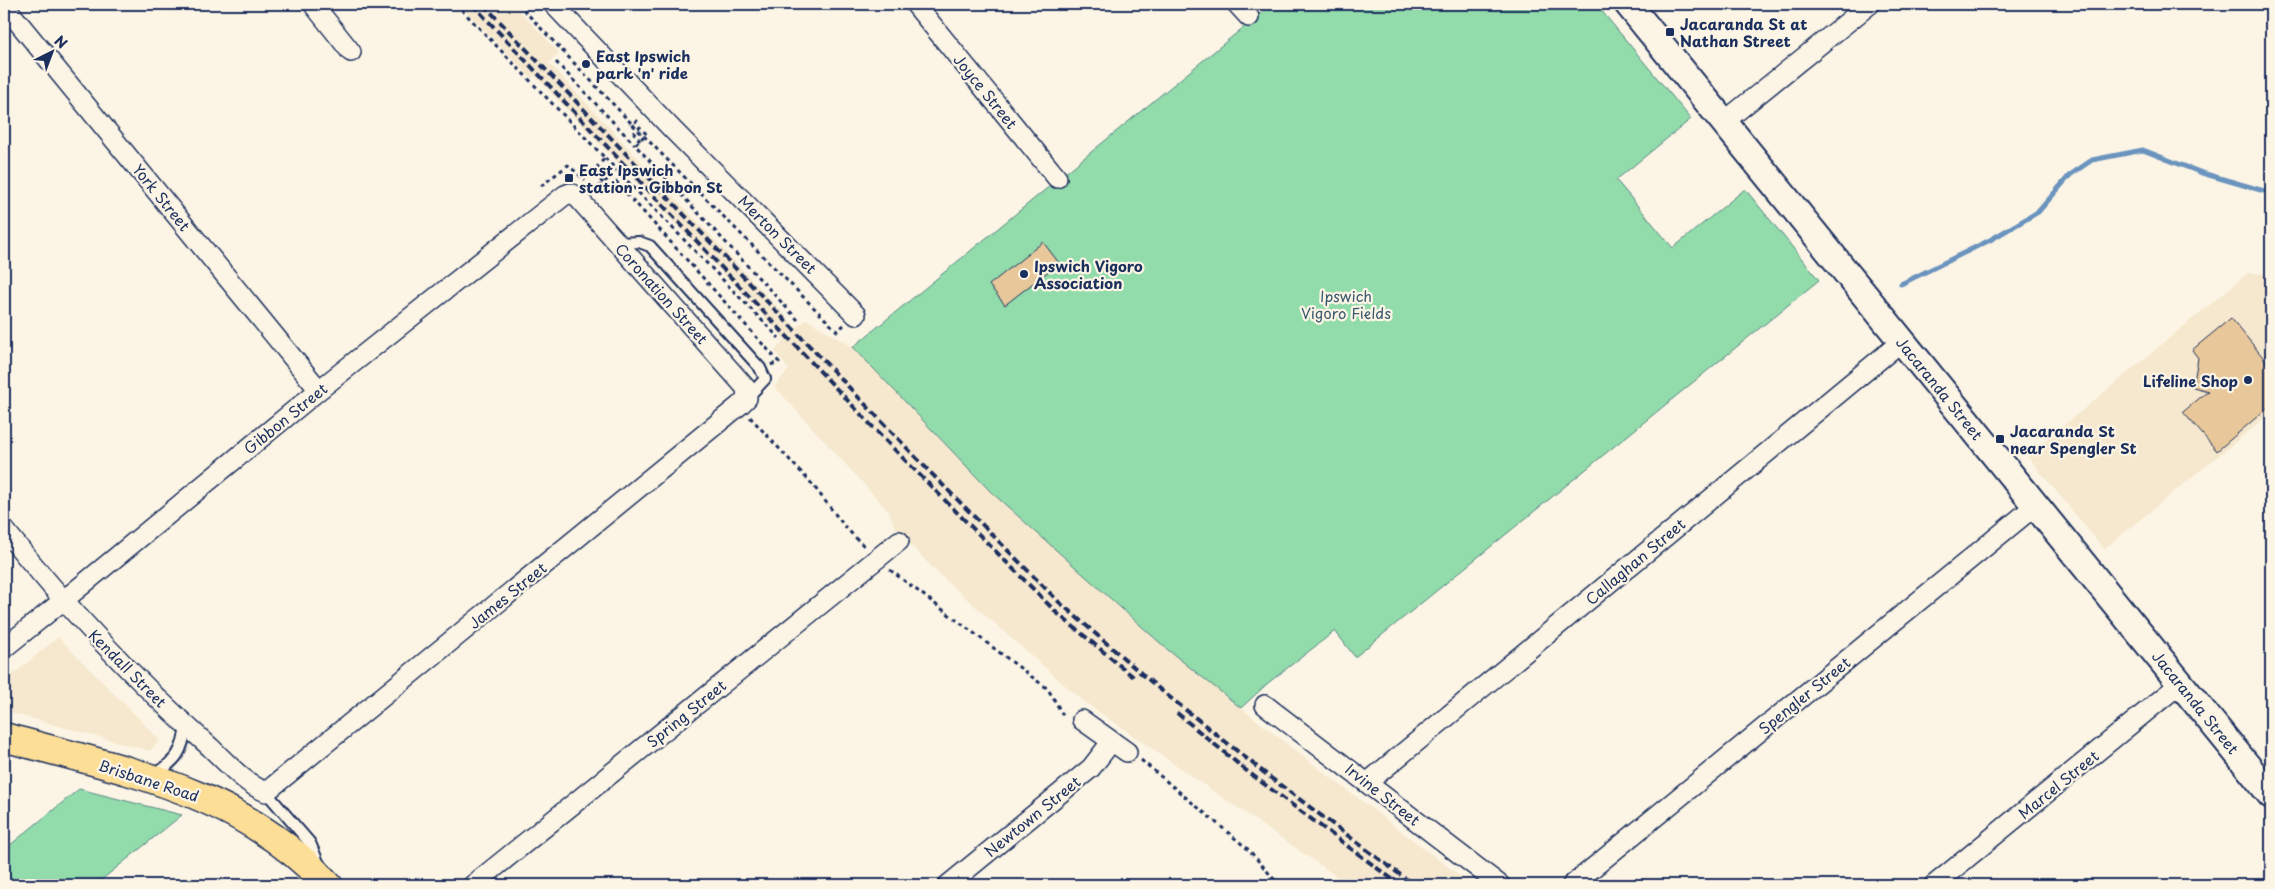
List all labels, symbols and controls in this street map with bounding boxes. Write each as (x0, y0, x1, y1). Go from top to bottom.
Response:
place label: Jacaranda St at Nathan Street (1680, 12, 1807, 52)
marker: Jacaranda St at Nathan Street (1664, 26, 1676, 38)
north arrow (28, 28, 78, 78)
text: N (50, 30, 72, 53)
place label: East Ipswich park 'n' ride (596, 44, 691, 84)
street label: Joyce Street (949, 49, 1023, 133)
marker: East Ipswich park 'n' ride (580, 58, 592, 70)
street label: York Street (128, 158, 196, 236)
place label: East Ipswich station - Gibbon St (579, 158, 723, 198)
marker: East Ipswich station - Gibbon St (563, 172, 575, 184)
street label: Merton Street (733, 189, 823, 279)
street label: Coronation Street (610, 237, 714, 349)
place label: Ipswich Vigoro Association (1034, 254, 1143, 294)
marker: Ipswich Vigoro Association (1018, 268, 1030, 280)
park label: Ipswich Vigoro Fields (1301, 284, 1391, 324)
street label: Jacaranda Street (1891, 331, 1989, 445)
place label: Lifeline Shop (2143, 369, 2238, 392)
marker: Lifeline Shop (2242, 374, 2254, 386)
street label: Gibbon Street (238, 377, 332, 459)
place label: Jacaranda St near Spengler St (2010, 419, 2137, 459)
marker: Jacaranda St near Spengler St (1994, 433, 2006, 445)
street label: Callaghan Street (1580, 512, 1690, 610)
street label: James Street (463, 556, 551, 634)
street label: Kendall Street (84, 624, 172, 712)
street label: Jacaranda Street (2147, 645, 2245, 759)
street label: Spengler Street (1753, 651, 1855, 739)
street label: Spring Street (641, 674, 731, 752)
street label: Marcel Street (2013, 744, 2103, 824)
street label: Brisbane Road (96, 753, 202, 807)
street label: Irvine Street (1341, 757, 1425, 831)
street label: Newtown Street (979, 770, 1085, 862)

